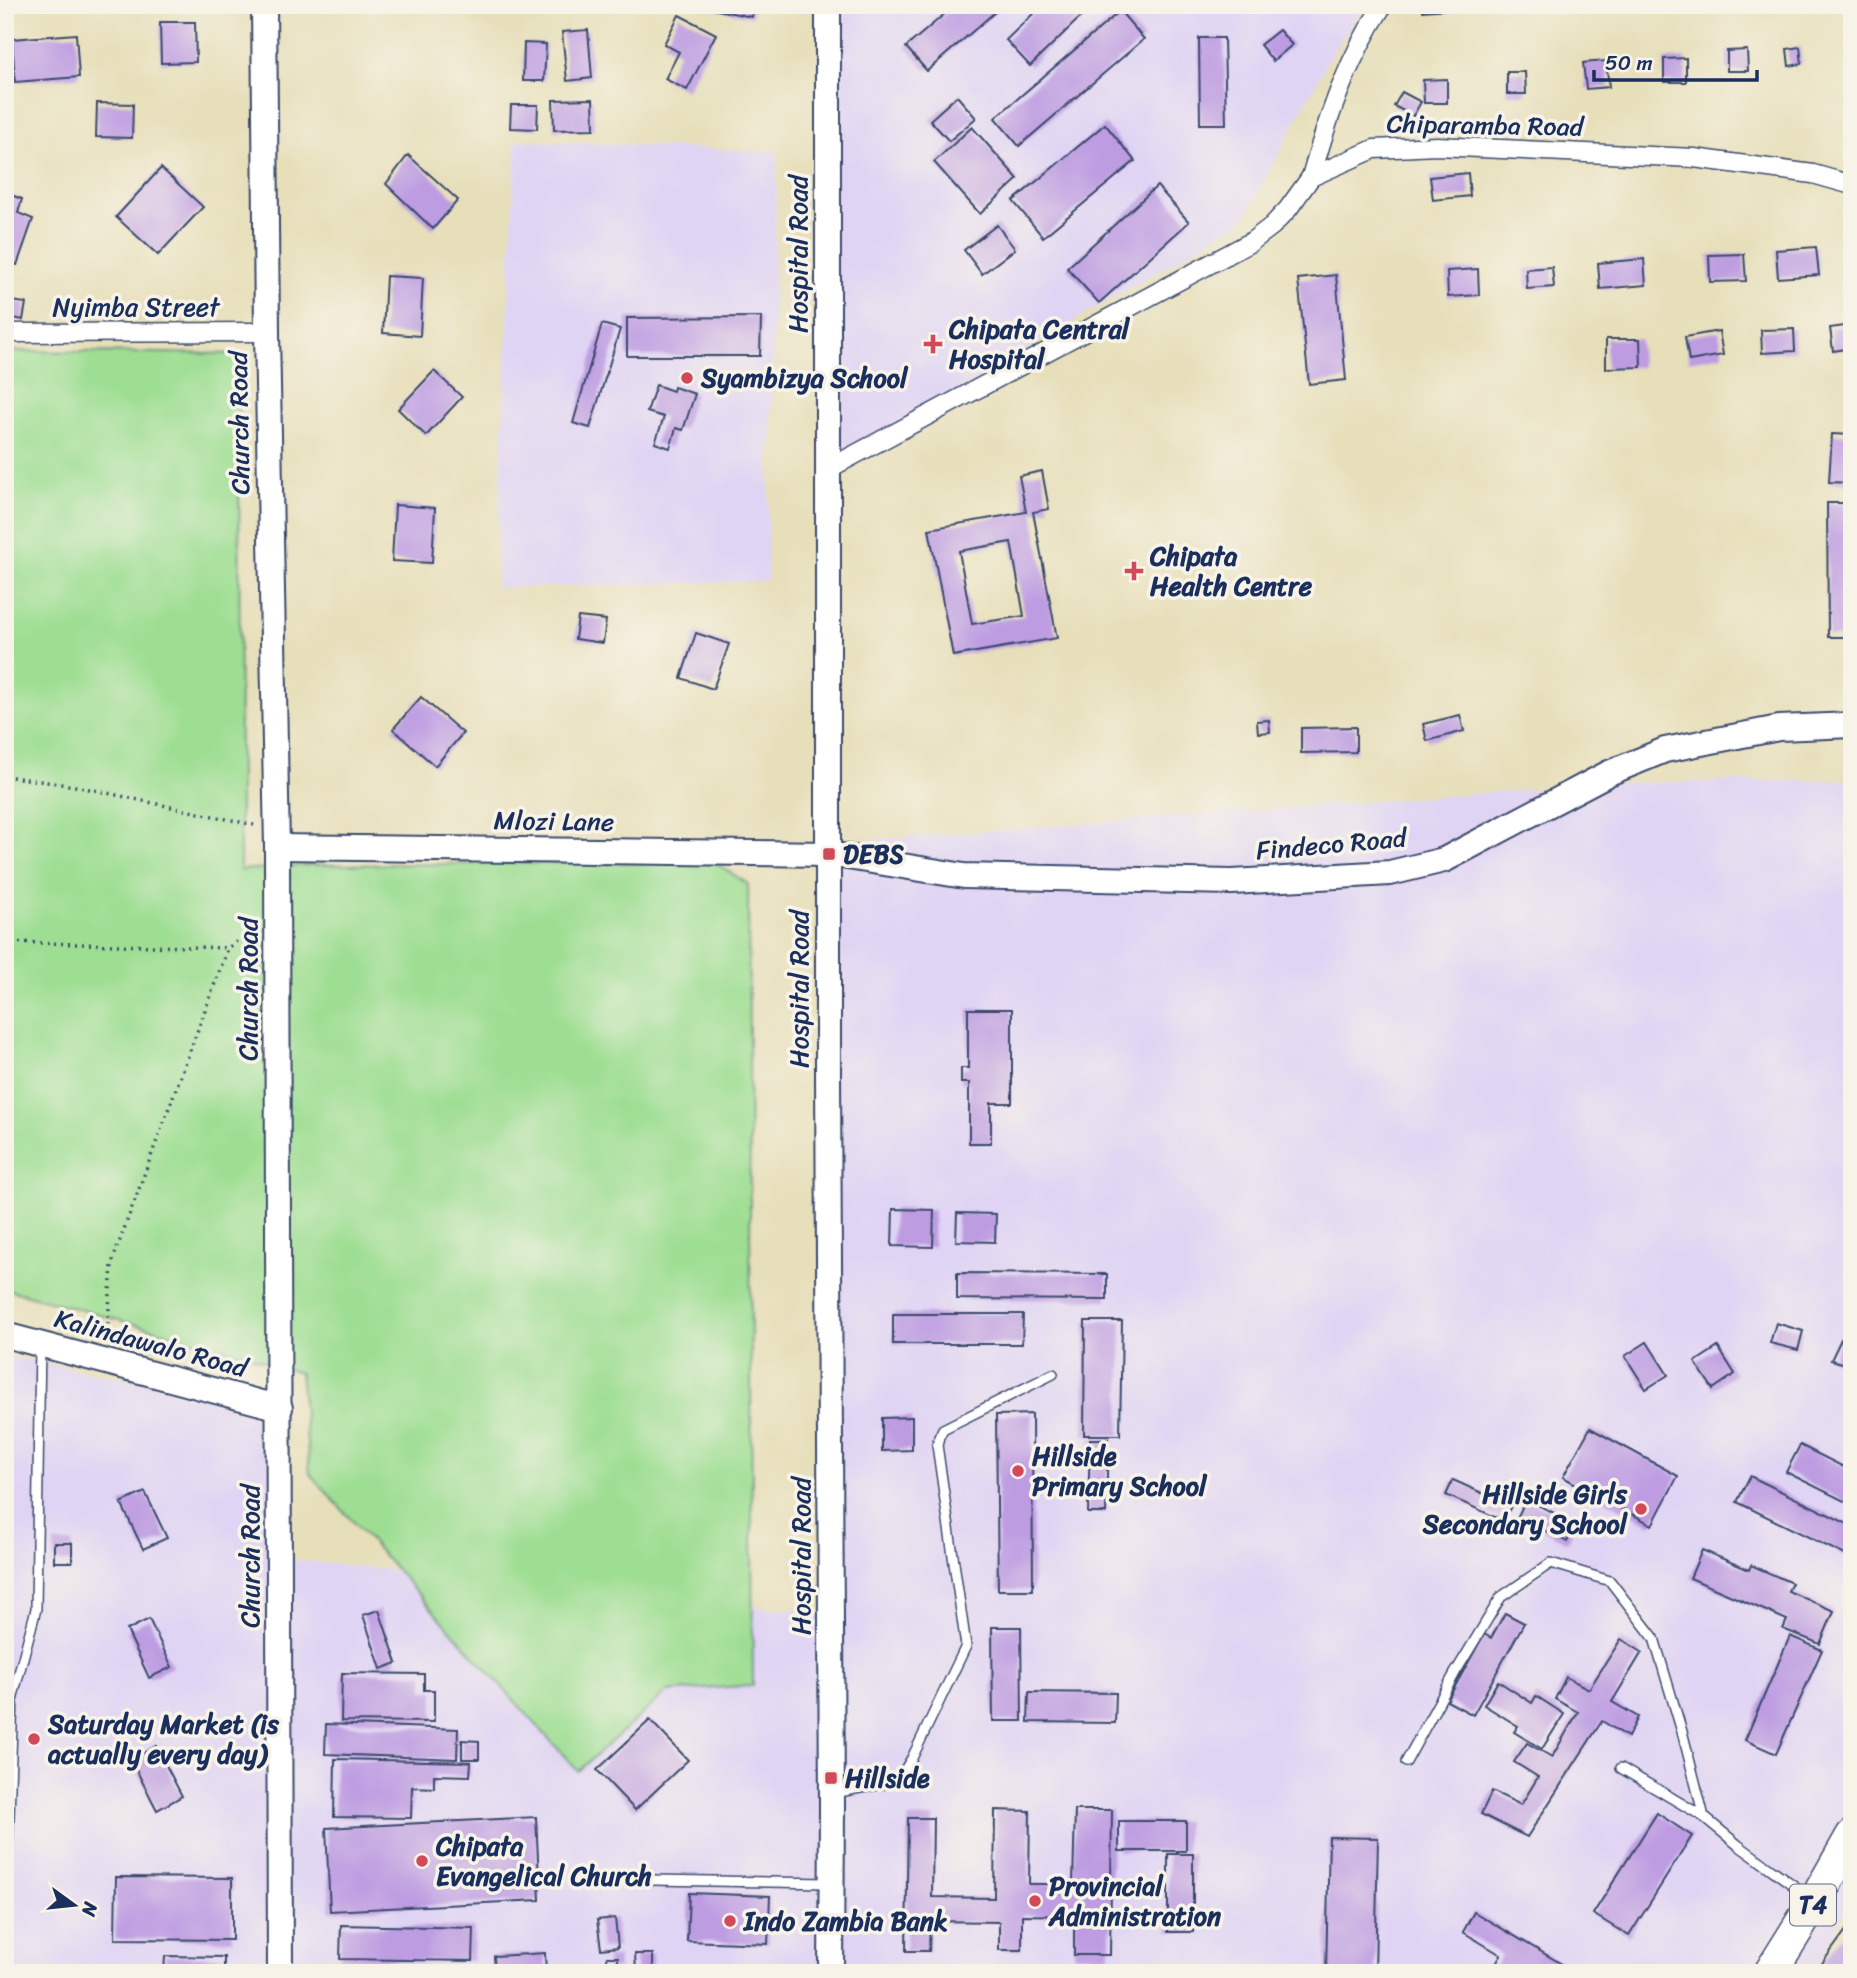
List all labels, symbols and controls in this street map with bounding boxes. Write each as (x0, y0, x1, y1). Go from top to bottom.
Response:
scale bar (1594, 38, 1757, 82)
text: 50 m (1605, 44, 1653, 82)
street label: Chiparamba Road (1386, 100, 1586, 150)
street label: Hospital Road (775, 173, 821, 333)
street label: Nyimba Street (52, 284, 221, 330)
place label: Chipata Central Hospital (948, 306, 1131, 382)
marker: Chipata Central Hospital (923, 334, 943, 354)
street label: Church Road (215, 349, 263, 495)
place label: Syambizya School (700, 355, 909, 401)
marker: Syambizya School (679, 370, 695, 386)
place label: Chipata Health Centre (1149, 533, 1313, 609)
marker: Chipata Health Centre (1124, 561, 1144, 581)
street label: Mlozi Lane (493, 797, 615, 845)
street label: Findeco Road (1254, 814, 1410, 873)
place label: DEBS (843, 831, 905, 877)
marker: DEBS (821, 846, 837, 862)
street label: Hospital Road (776, 908, 822, 1068)
street label: Church Road (225, 915, 271, 1061)
street label: Kalindawalo Road (49, 1295, 255, 1391)
place label: Hillside Primary School (1032, 1433, 1208, 1509)
marker: Hillside Primary School (1010, 1463, 1026, 1479)
place label: Hillside Girls Secondary School (1422, 1471, 1629, 1547)
street label: Hospital Road (778, 1475, 824, 1635)
street label: Church Road (227, 1482, 273, 1628)
marker: Hillside Girls Secondary School (1633, 1501, 1649, 1517)
place label: Saturday Market (is actually every day) (47, 1701, 280, 1777)
marker: Saturday Market (is actually every day) (26, 1731, 42, 1747)
place label: Hillside (845, 1755, 930, 1801)
marker: Hillside (823, 1770, 839, 1786)
place label: Chipata Evangelical Church (435, 1823, 652, 1899)
marker: Chipata Evangelical Church (414, 1853, 430, 1869)
place label: Provincial Administration (1048, 1863, 1221, 1939)
north arrow (38, 1870, 108, 1940)
road number: T4 (1790, 1884, 1836, 1926)
marker: Provincial Administration (1027, 1893, 1043, 1909)
text: N (72, 1898, 108, 1921)
place label: Indo Zambia Bank (742, 1898, 948, 1944)
marker: Indo Zambia Bank (722, 1913, 738, 1929)

